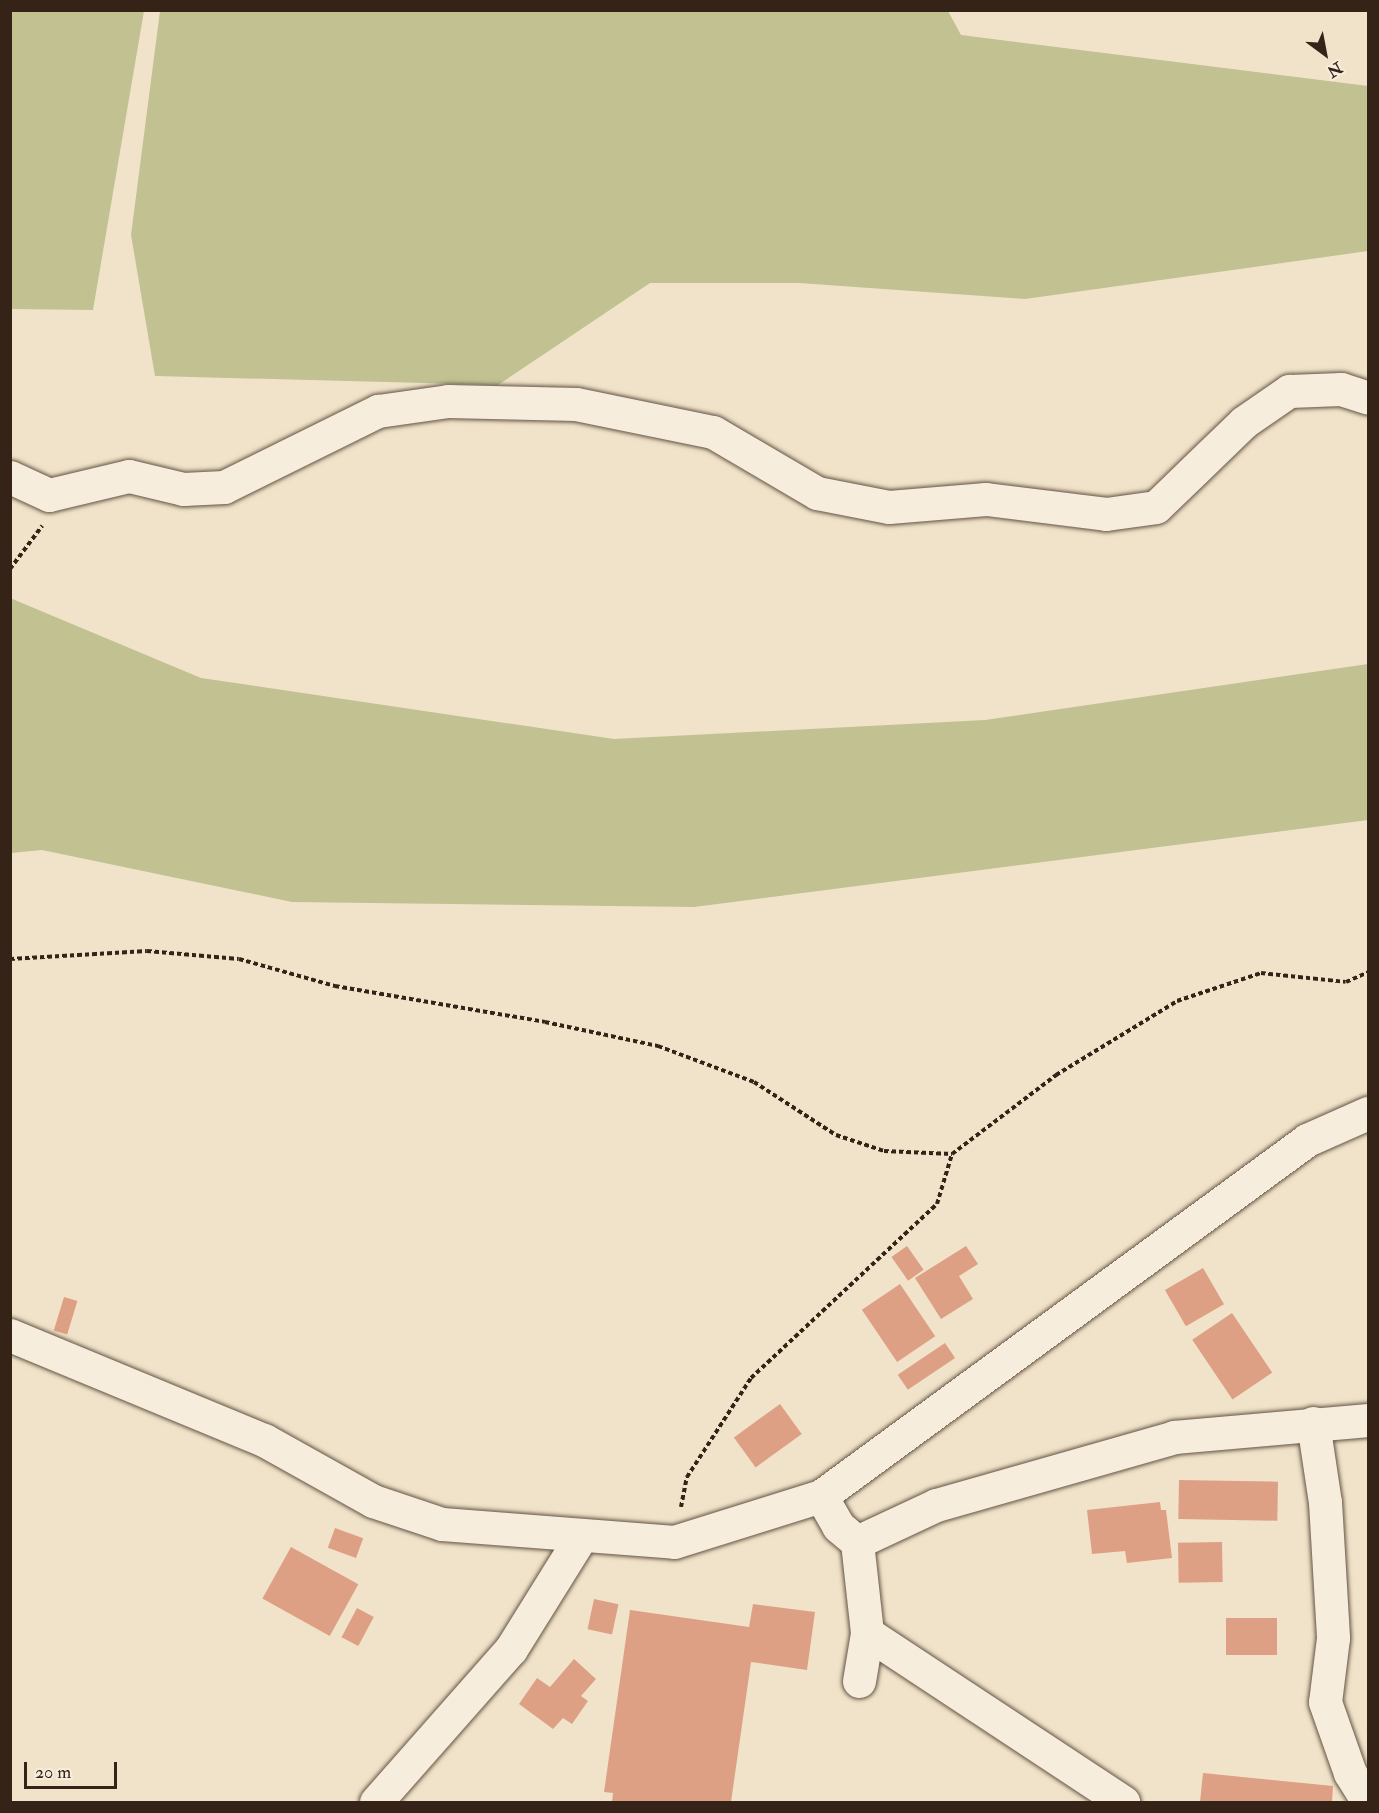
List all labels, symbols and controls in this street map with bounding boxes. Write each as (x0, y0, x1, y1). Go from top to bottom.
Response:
north arrow (1295, 24, 1355, 84)
text: N (1323, 57, 1346, 82)
scale bar (27, 1750, 120, 1788)
text: 20 m (35, 1761, 71, 1784)

